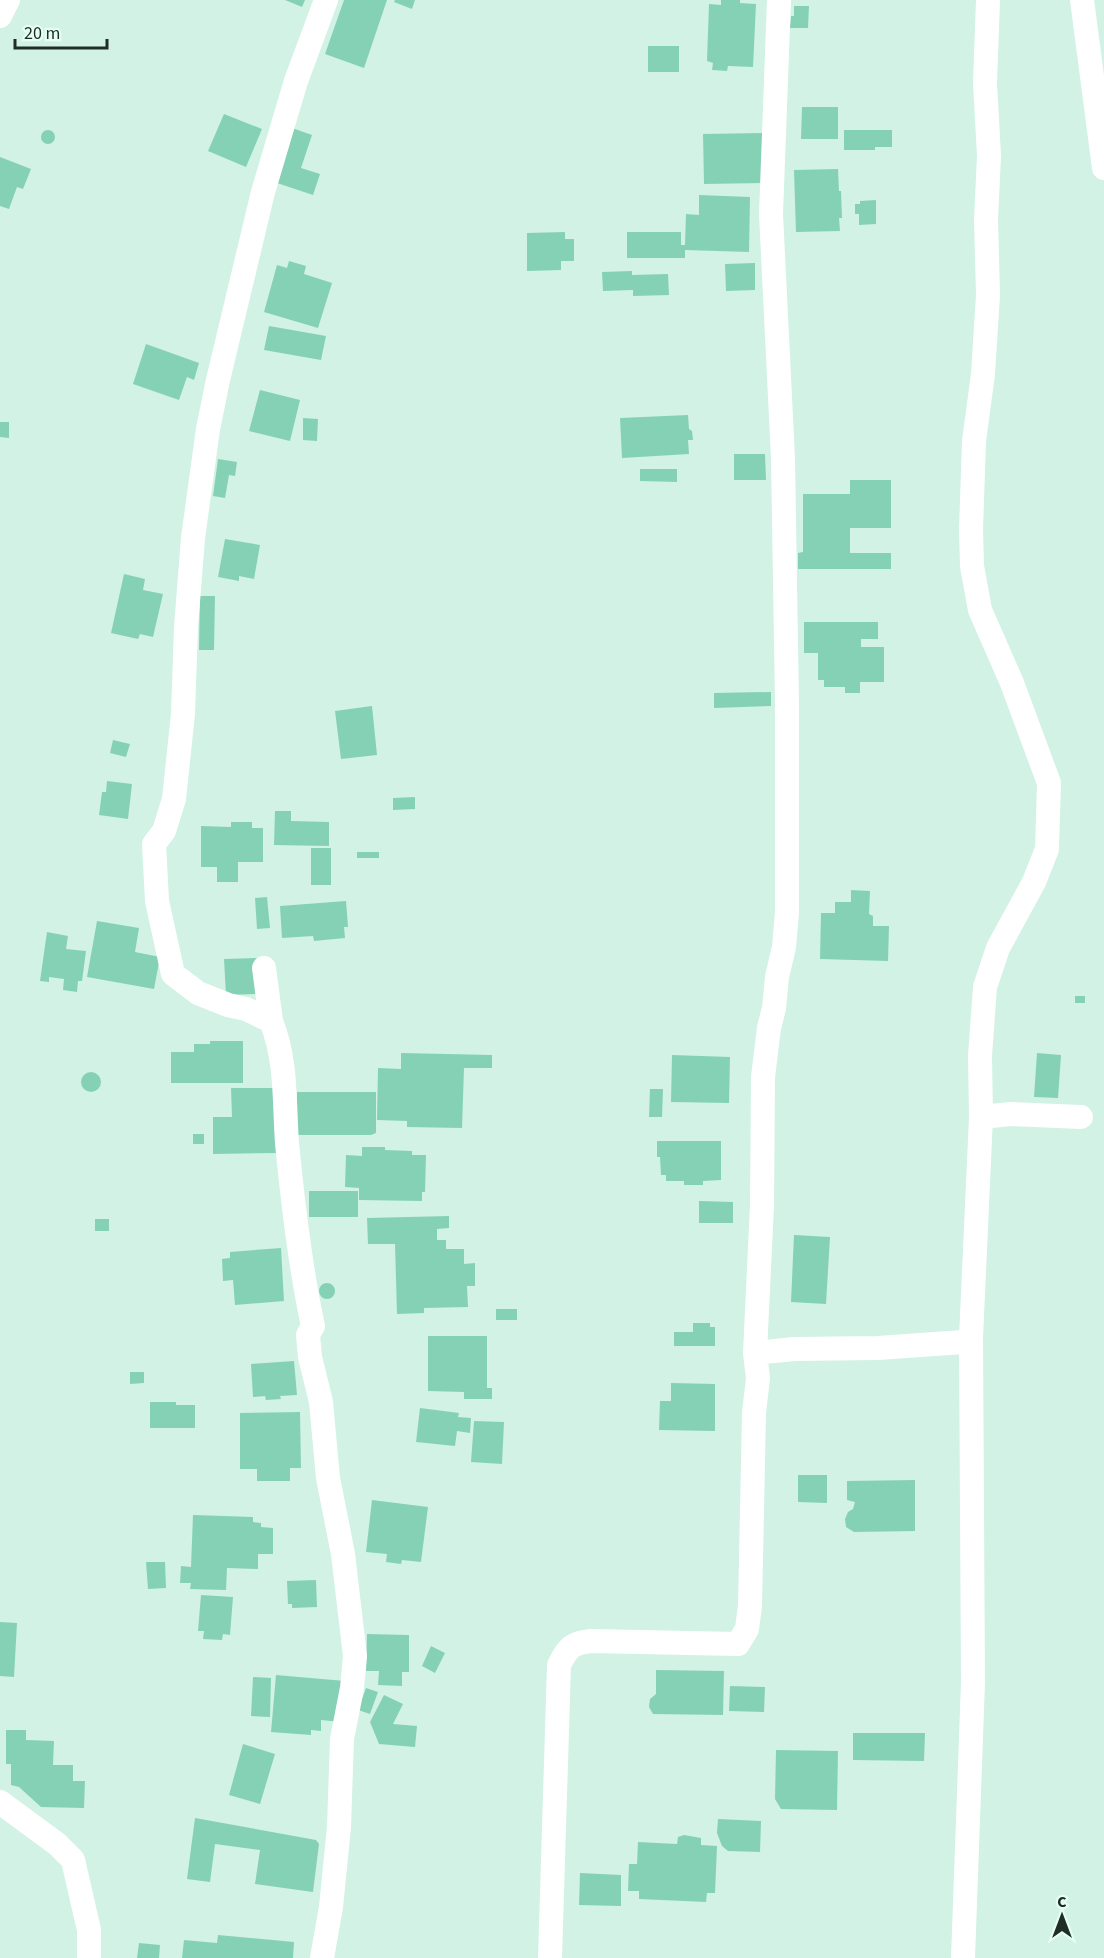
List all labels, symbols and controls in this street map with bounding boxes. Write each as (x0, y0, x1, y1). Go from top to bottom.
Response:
scale bar (15, 12, 106, 50)
text: 20 m (24, 21, 60, 46)
north arrow (1032, 1886, 1092, 1946)
text: С (1057, 1891, 1067, 1913)

